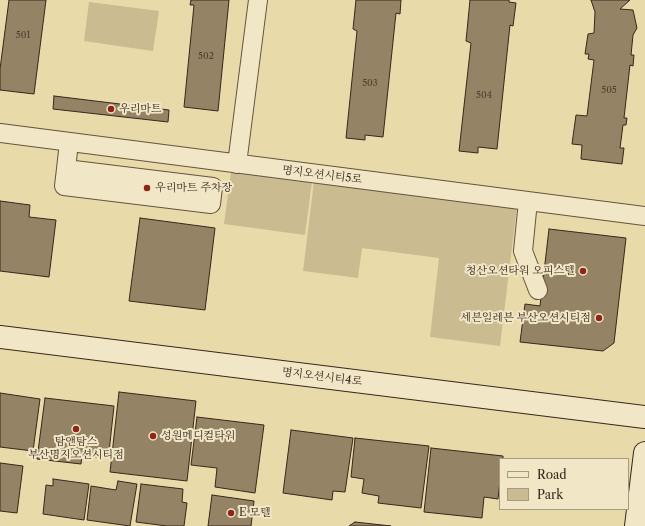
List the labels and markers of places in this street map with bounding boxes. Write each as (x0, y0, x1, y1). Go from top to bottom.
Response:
place label: 우리마트 (119, 102, 162, 116)
marker: 우리마트 (106, 104, 116, 114)
place label: 우리마트 주차장 (155, 181, 232, 195)
marker: 우리마트 주차장 (142, 183, 152, 193)
place label: 청산오션타워 오피스텔 (466, 264, 575, 278)
marker: 청산오션타워 오피스텔 (578, 266, 588, 276)
place label: 세븐일레븐 부산오션시티점 (461, 311, 591, 325)
marker: 세븐일레븐 부산오션시티점 (594, 313, 604, 323)
marker: 탐앤탐스 부산명지오션시티점 (71, 424, 81, 434)
place label: 성원메디컬타워 (161, 429, 235, 443)
marker: 성원메디컬타워 (148, 431, 158, 441)
place label: 탐앤탐스 부산명지오션시티점 (28, 435, 124, 461)
place label: E 모텔 (239, 506, 271, 520)
marker: E 모텔 (226, 508, 236, 518)

